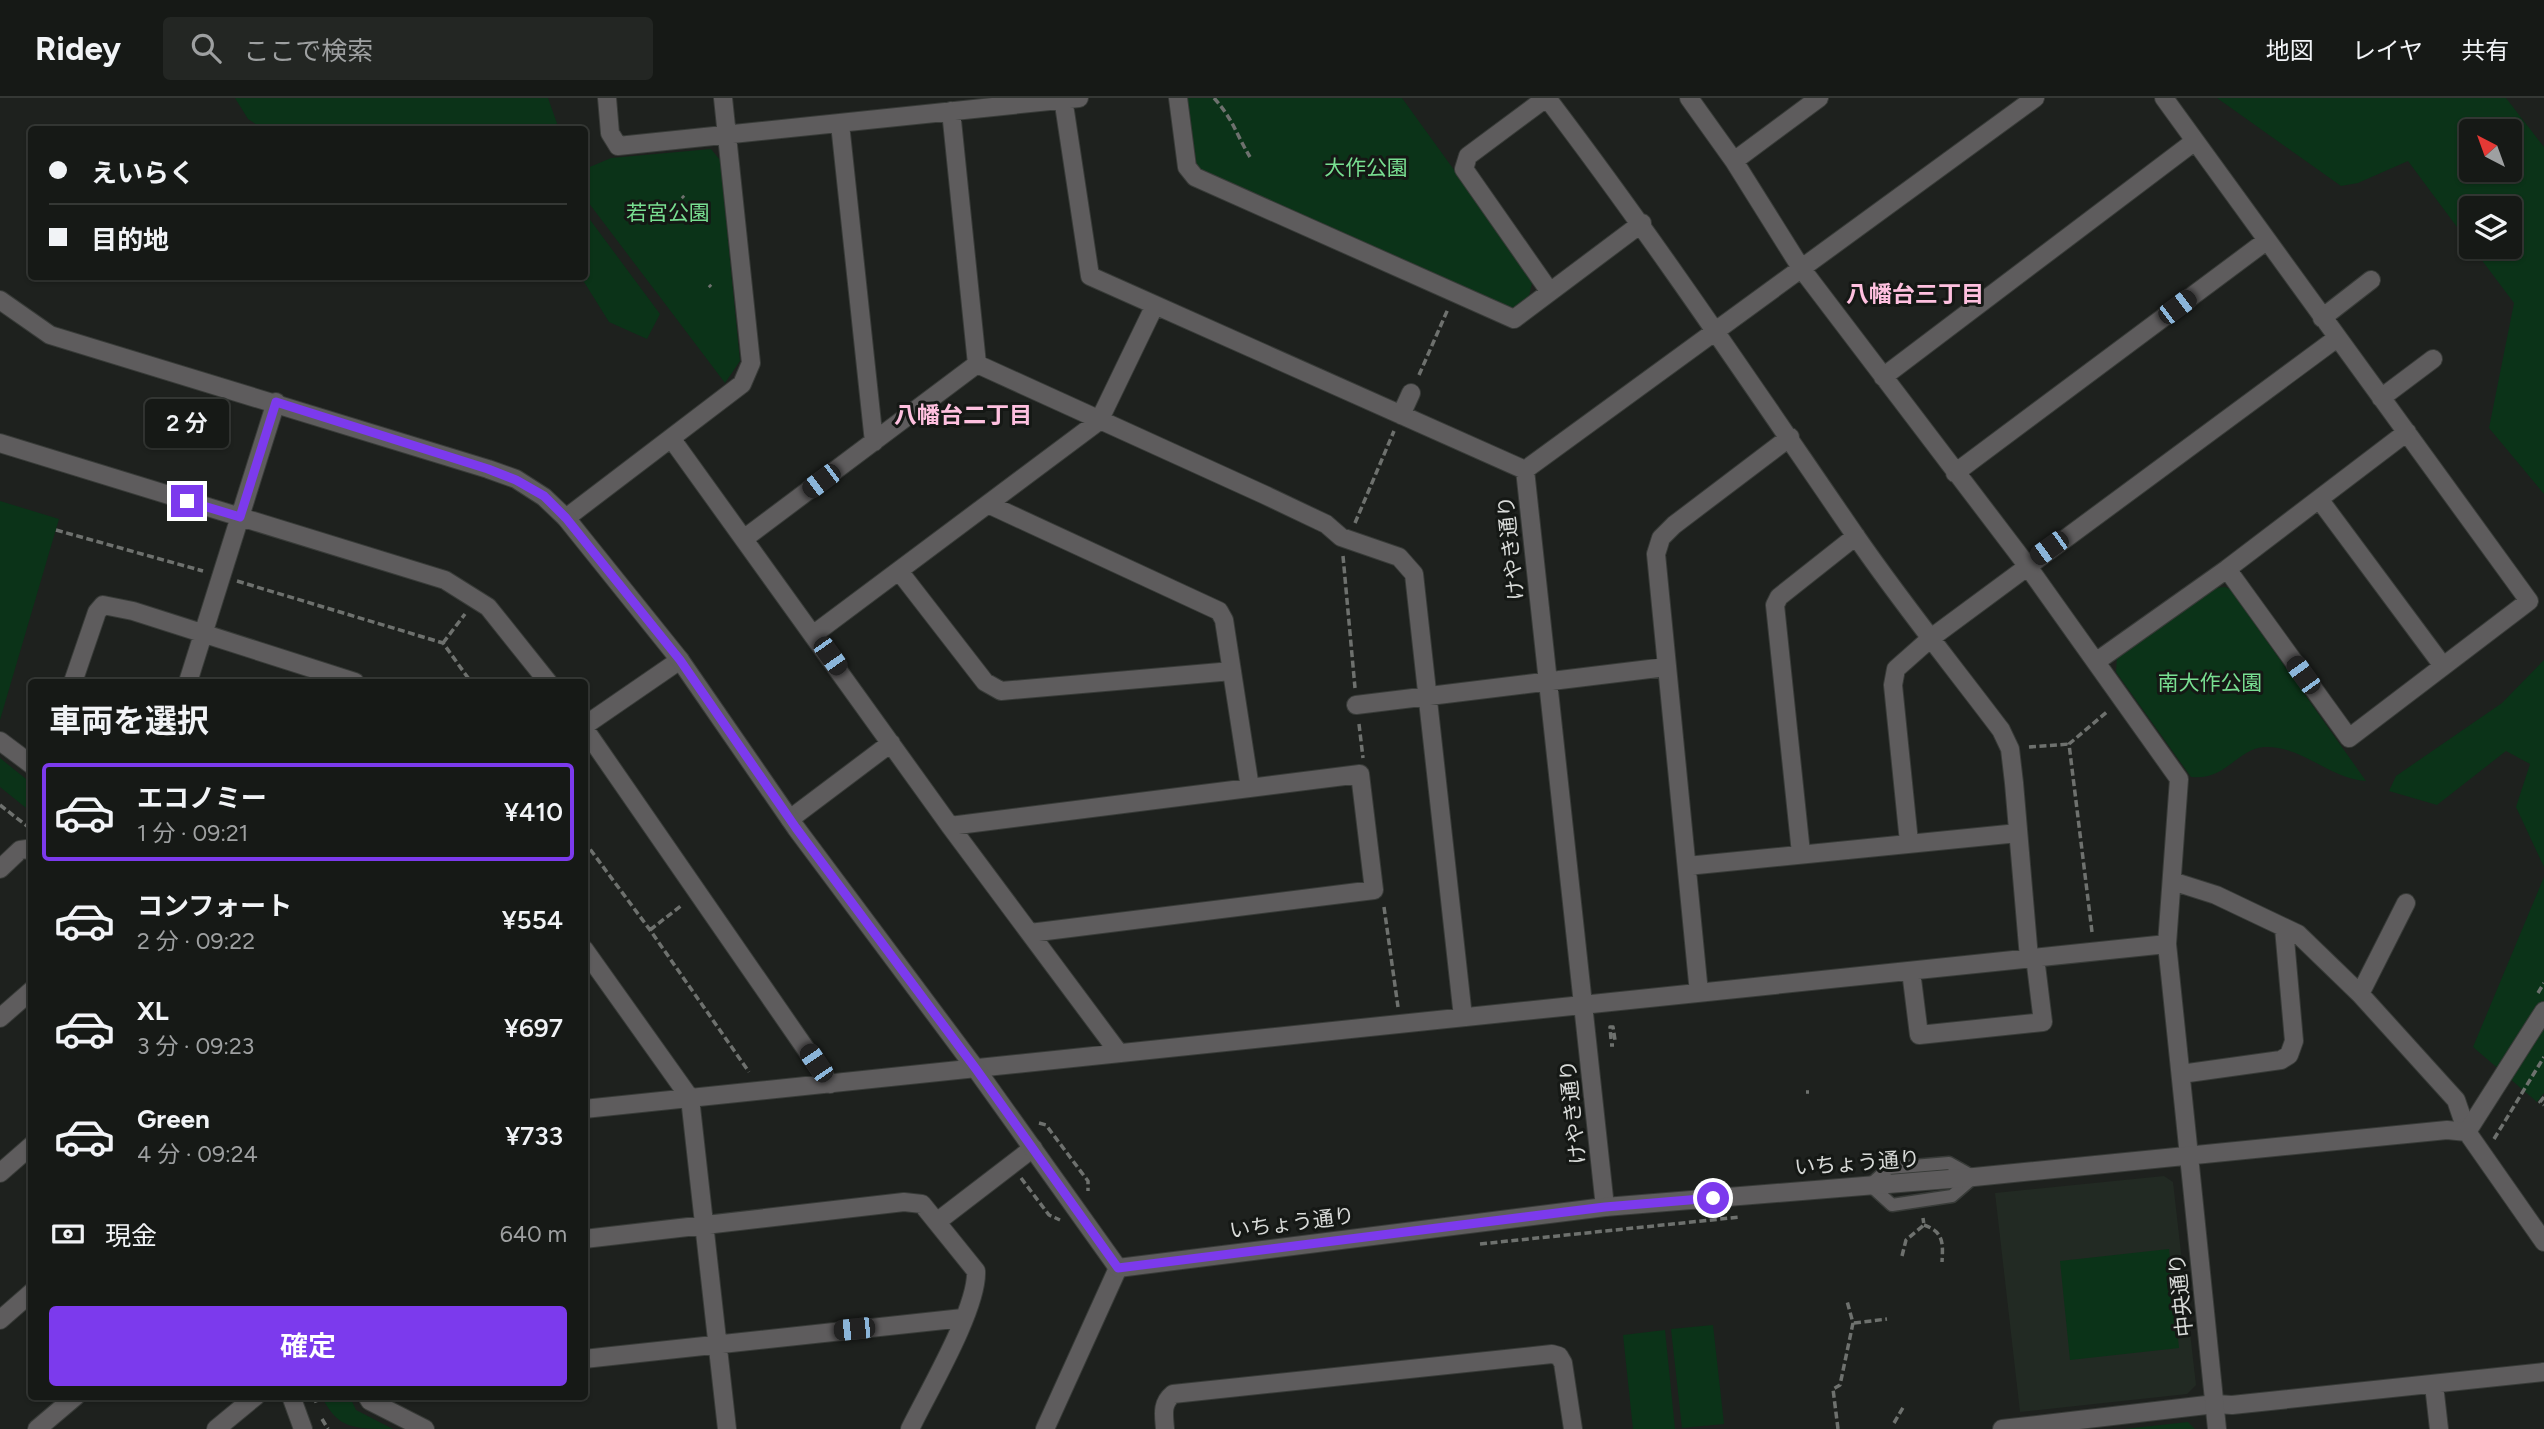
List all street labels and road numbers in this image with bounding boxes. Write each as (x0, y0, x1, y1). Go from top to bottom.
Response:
street label: けやき通り (1493, 495, 1528, 602)
street label: けやき通り (1555, 1059, 1590, 1166)
street label: いちょう通り (1793, 1146, 1921, 1179)
street label: いちょう通り (1228, 1202, 1356, 1243)
street label: 中央通り (2164, 1252, 2197, 1338)

